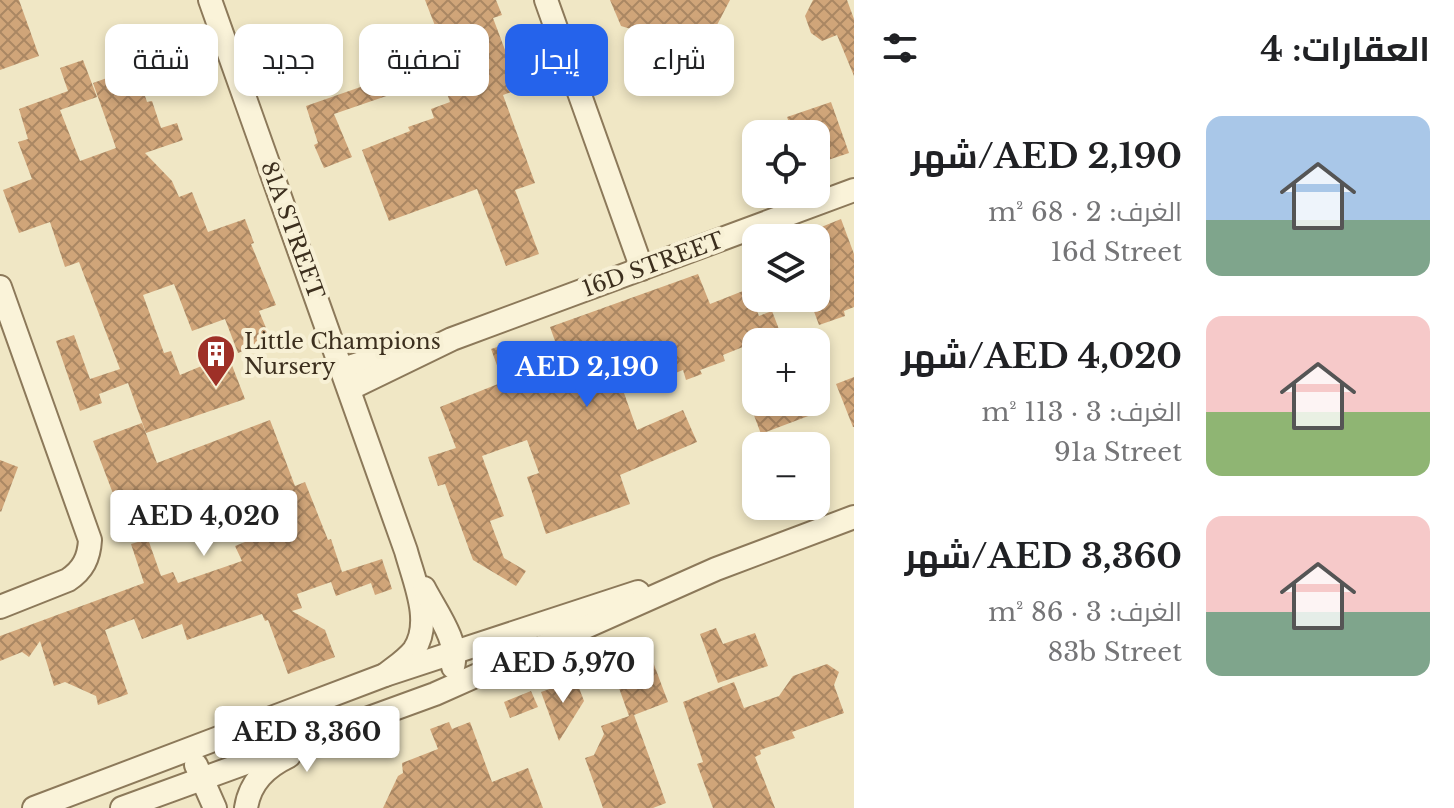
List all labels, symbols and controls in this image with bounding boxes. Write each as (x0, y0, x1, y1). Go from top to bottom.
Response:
chip: شقة (105, 24, 218, 96)
chip: جديد (234, 24, 343, 96)
chip: تصفية (359, 24, 489, 96)
chip: إيجار (505, 24, 608, 96)
chip: شراء (624, 24, 734, 96)
icon: filters (878, 26, 922, 70)
text: العقارات: 4 (1260, 28, 1430, 70)
map controls (742, 120, 830, 520)
button: locate (742, 120, 830, 208)
text: AED 2,190/شهر (911, 135, 1182, 177)
icon: home (1270, 148, 1366, 244)
street label: 81A STREET (255, 158, 330, 303)
text: الغرف: 2 · 68 m² (988, 196, 1182, 228)
button: layers (742, 224, 830, 312)
street label: 16D STREET (579, 226, 728, 303)
text: 16d Street (1050, 236, 1182, 268)
place label: Little Champions Nursery (244, 328, 441, 380)
button: + (742, 328, 830, 416)
building icon: Little Champions Nursery (195, 333, 237, 388)
text: AED 4,020/شهر (901, 335, 1182, 377)
pin: AED 2,190 (495, 341, 679, 409)
icon: home (1270, 348, 1366, 444)
text: AED 2,190 (515, 351, 659, 383)
text: الغرف: 3 · 113 m² (981, 396, 1182, 428)
button: − (742, 432, 830, 520)
text: 91a Street (1054, 436, 1182, 468)
pin: AED 4,020 (112, 490, 296, 558)
text: AED 4,020 (128, 500, 280, 532)
text: AED 3,360/شهر (905, 535, 1182, 577)
icon: home (1270, 548, 1366, 644)
text: الغرف: 3 · 86 m² (988, 596, 1182, 628)
text: 83b Street (1048, 636, 1182, 668)
pin: AED 5,970 (471, 637, 655, 705)
text: AED 5,970 (491, 647, 635, 679)
pin: AED 3,360 (215, 706, 399, 774)
text: AED 3,360 (233, 716, 381, 748)

